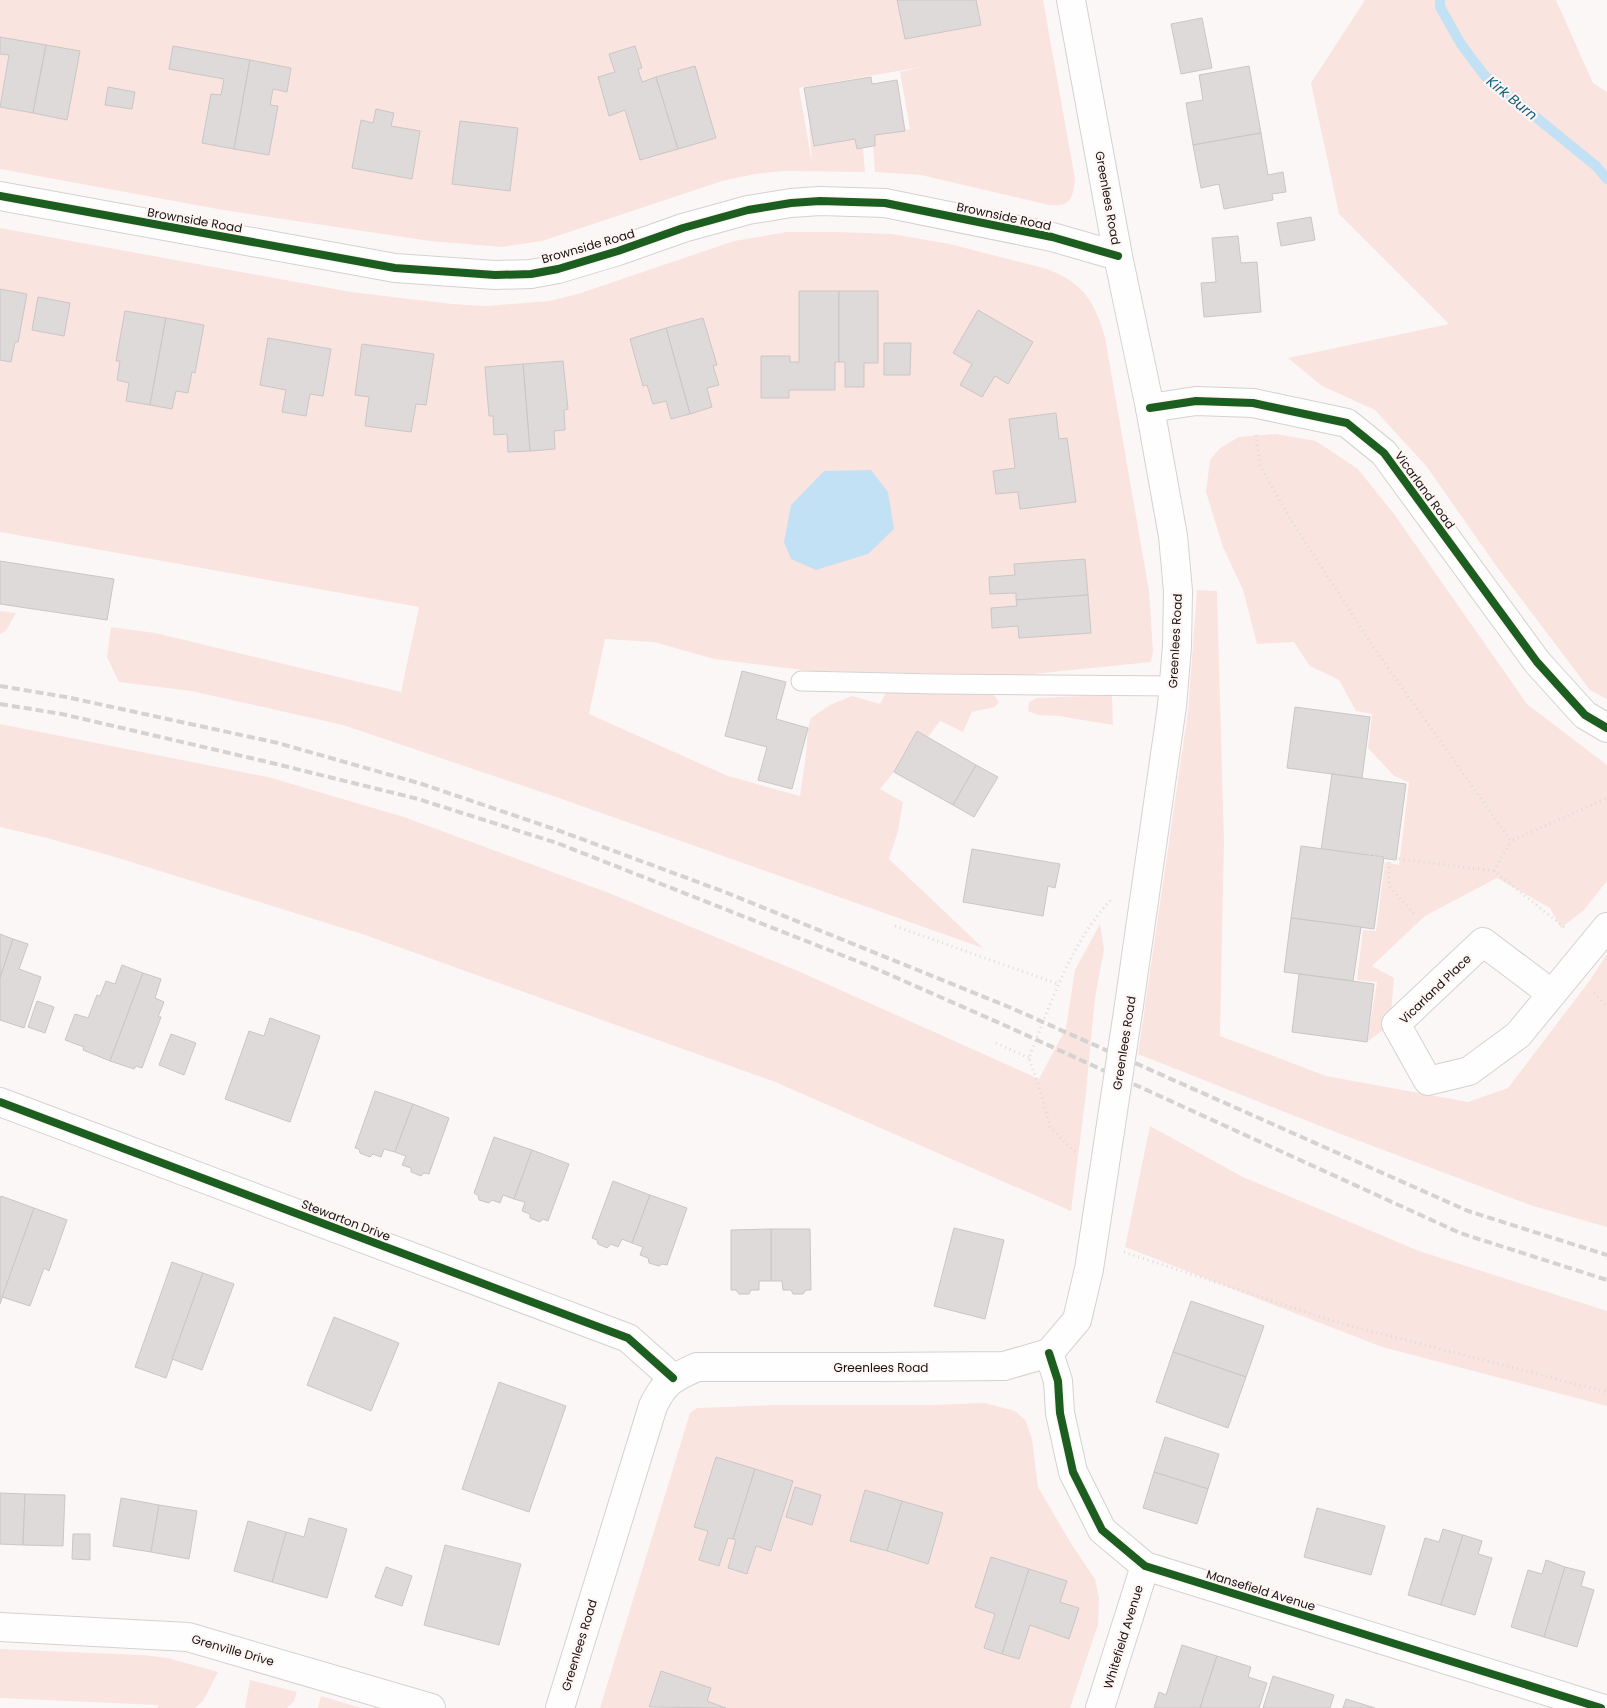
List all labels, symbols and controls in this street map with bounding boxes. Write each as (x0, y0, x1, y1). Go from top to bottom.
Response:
water label: Kirk Burn (1482, 71, 1542, 125)
street label: Greenlees Road (1091, 150, 1125, 246)
street label: Brownside Road (955, 198, 1053, 234)
street label: Brownside Road (146, 203, 244, 237)
street label: Brownside Road (539, 225, 637, 267)
street label: Vicarland Road (1391, 448, 1459, 532)
street label: Greenlees Road (1164, 593, 1186, 689)
street label: Vicarland Place (1395, 950, 1475, 1028)
street label: Greenlees Road (1108, 995, 1140, 1091)
street label: Stewarton Drive (299, 1195, 393, 1245)
street label: Greenlees Road (834, 1359, 928, 1376)
street label: Mansefield Avenue (1204, 1565, 1318, 1615)
street label: Whitefield Avenue (1099, 1583, 1147, 1691)
street label: Greenlees Road (557, 1597, 601, 1693)
street label: Grenville Drive (190, 1630, 276, 1670)

